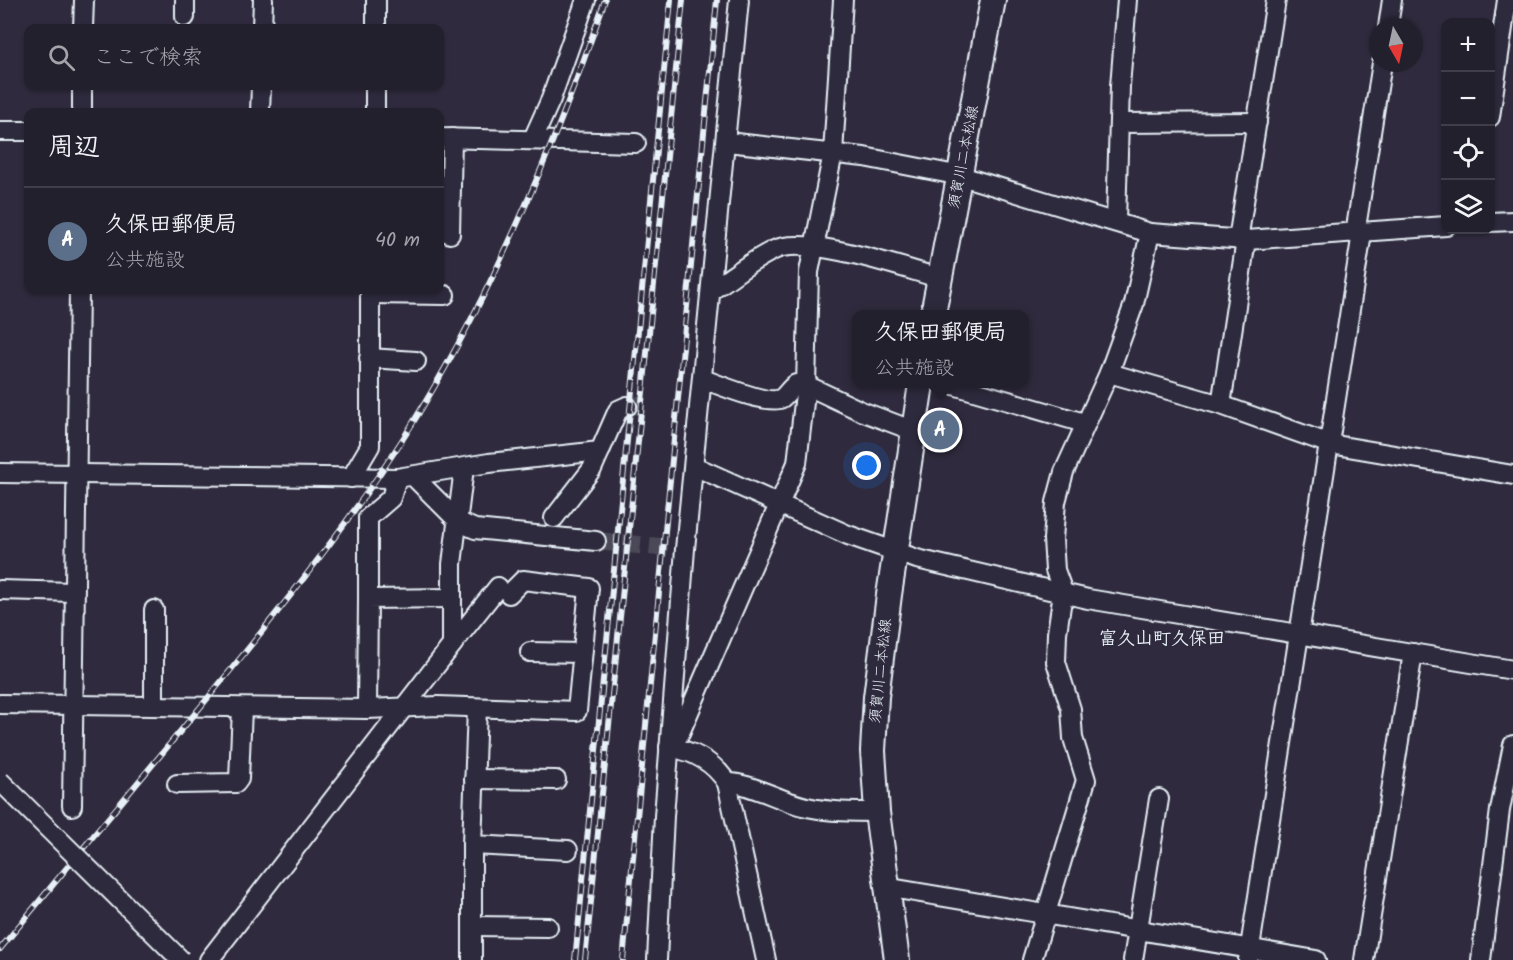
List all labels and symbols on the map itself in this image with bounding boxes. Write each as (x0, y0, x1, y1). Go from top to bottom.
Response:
north arrow (1369, 18, 1423, 72)
street label: 須賀川二本松線 (942, 103, 986, 211)
pin: A (920, 408, 960, 452)
your location (852, 451, 881, 480)
street label: 須賀川二本松線 (864, 618, 898, 724)
district label: 富久山町久保田 (1099, 625, 1225, 654)

